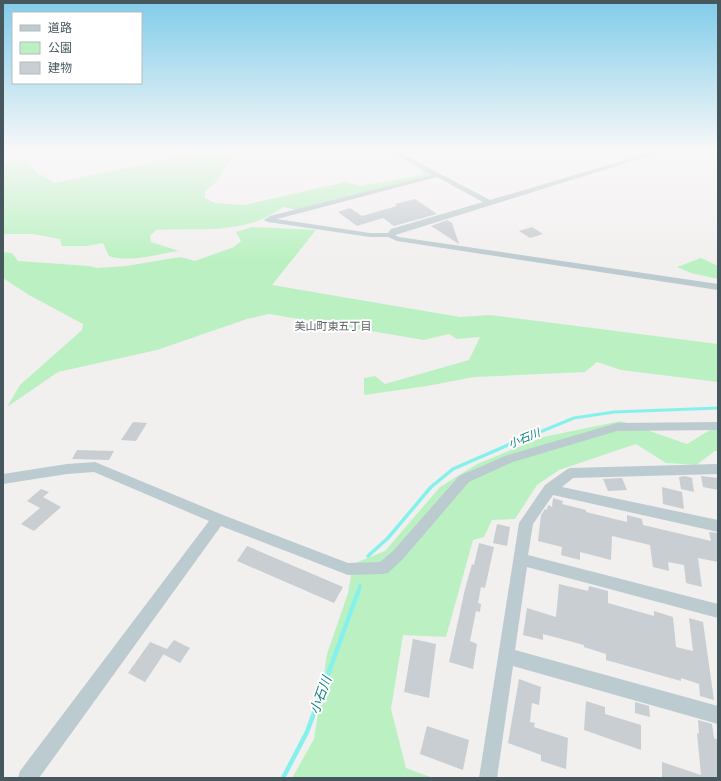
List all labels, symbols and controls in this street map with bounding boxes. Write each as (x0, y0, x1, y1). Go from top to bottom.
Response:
legend (12, 12, 142, 84)
text: 道路 (48, 20, 72, 35)
text: 公園 (48, 40, 72, 55)
text: 建物 (48, 60, 72, 75)
district label: 美山町東五丁目 (295, 319, 372, 332)
water label: 小石川 (506, 425, 542, 450)
water label: 小石川 (306, 672, 335, 716)

